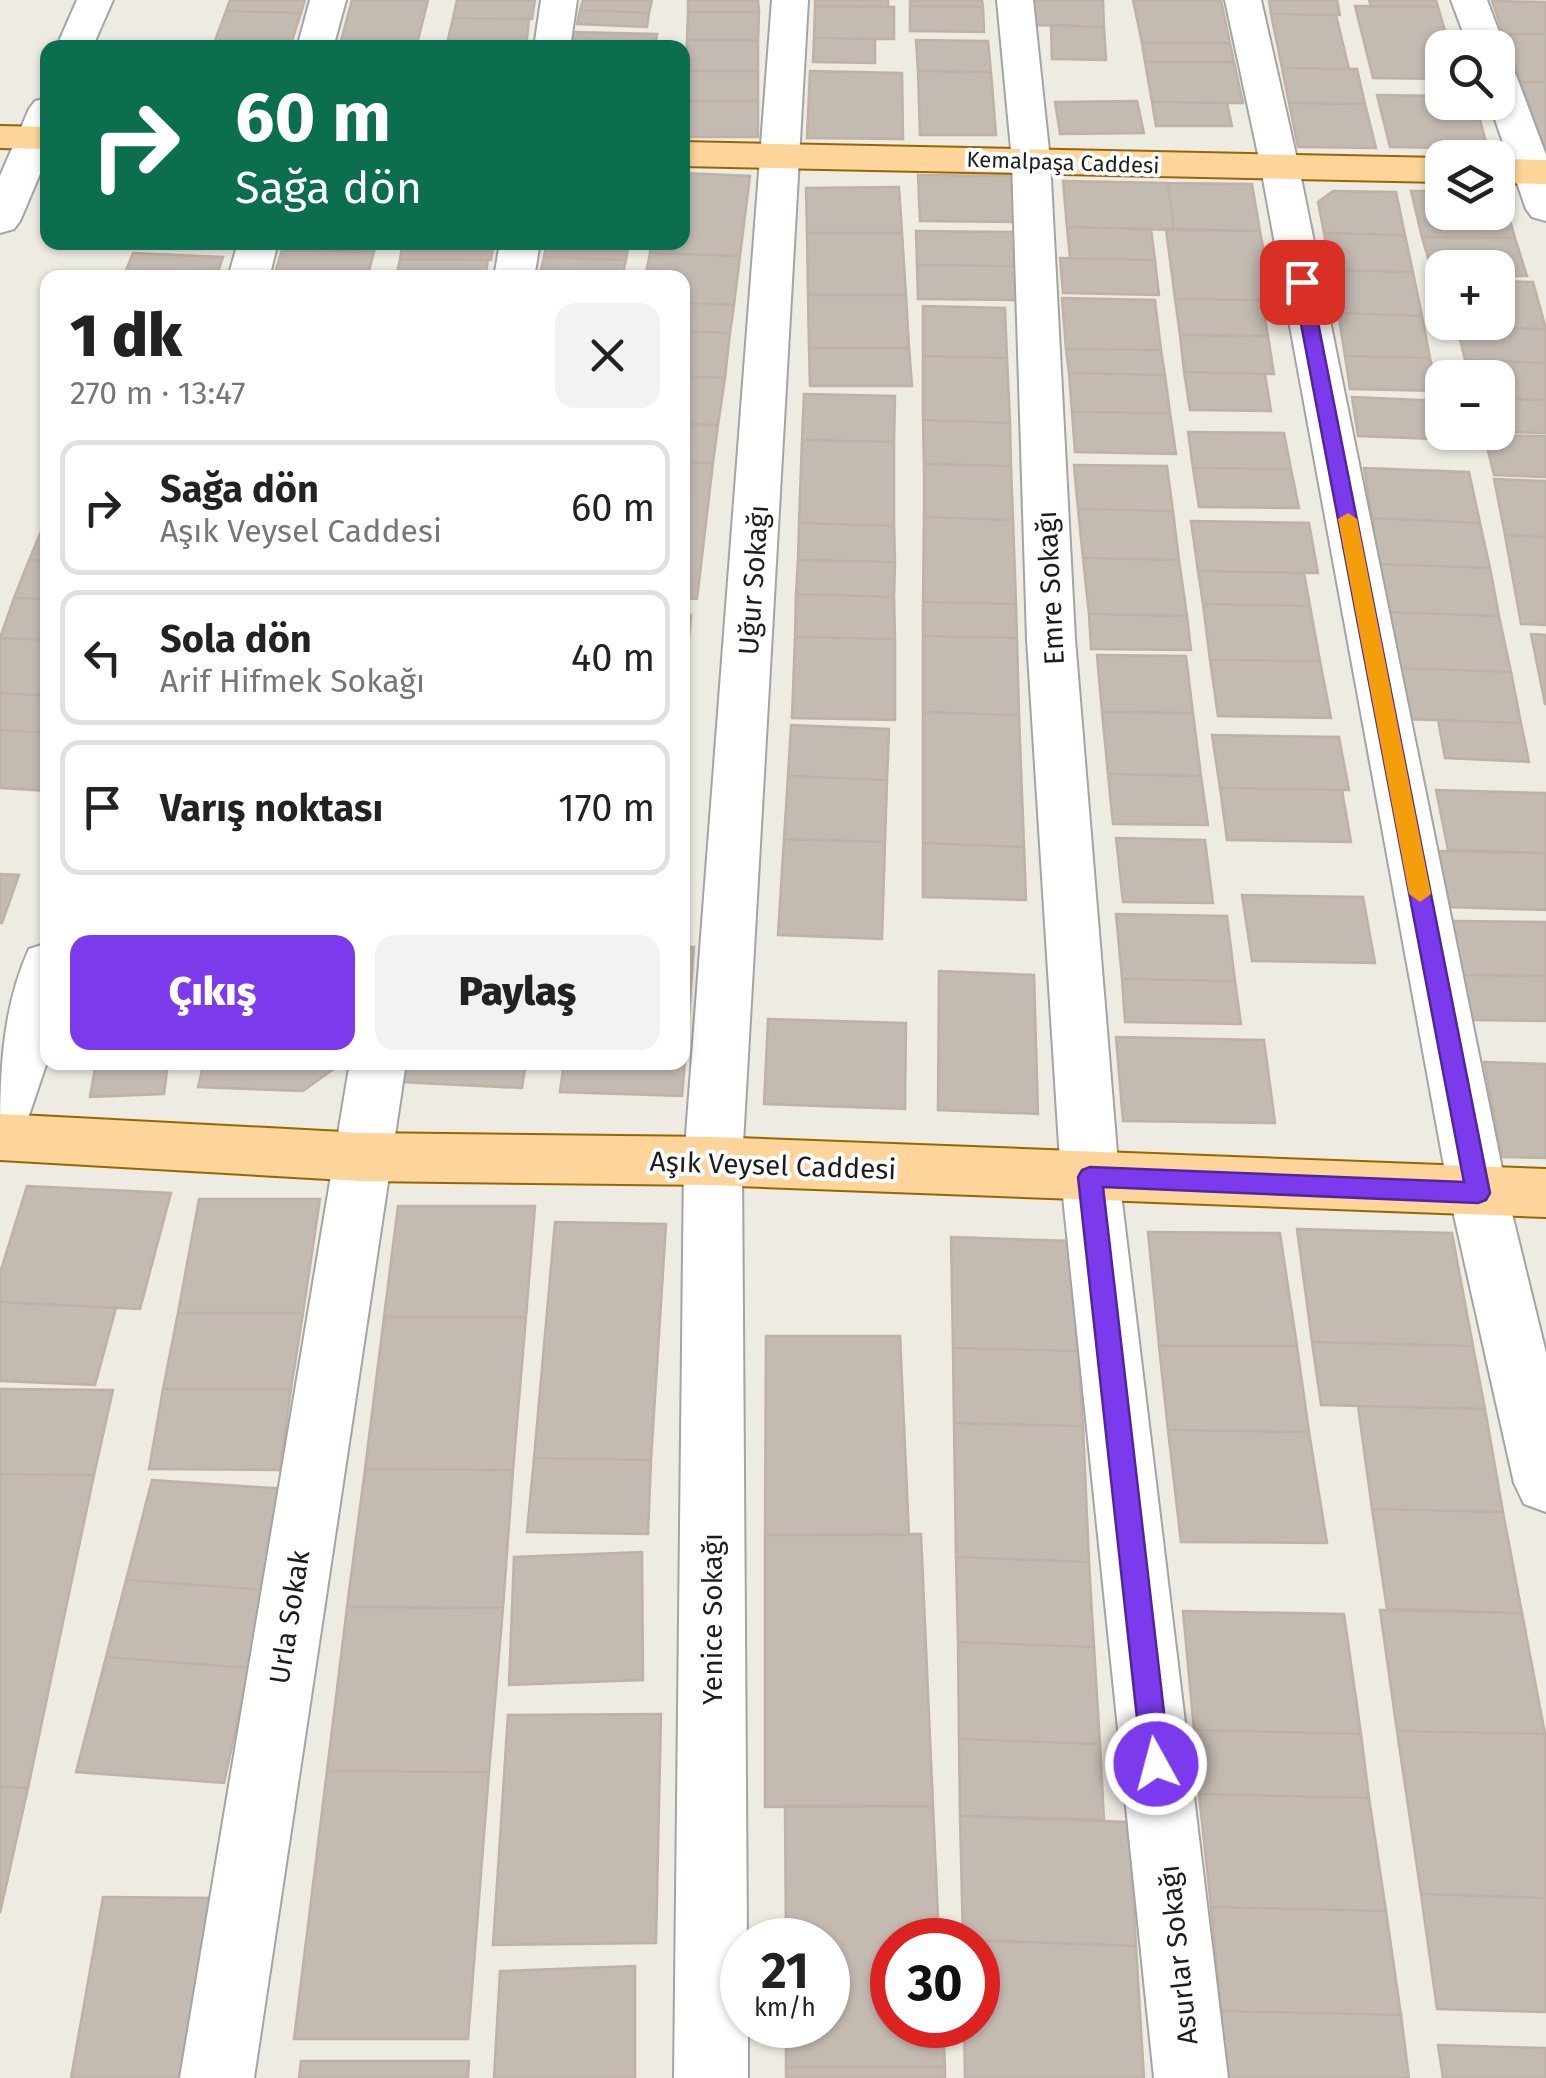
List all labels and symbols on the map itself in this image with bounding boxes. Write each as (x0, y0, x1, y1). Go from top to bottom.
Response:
street label: Kemalpaşa Caddesi (966, 146, 1160, 179)
pin (1260, 240, 1345, 325)
street label: Uğur Sokağı (732, 504, 775, 656)
street label: Emre Sokağı (1030, 510, 1071, 666)
street label: Aşık Veysel Caddesi (649, 1145, 897, 1186)
street label: Yenice Sokağı (696, 1533, 729, 1705)
street label: Urla Sokak (263, 1547, 316, 1686)
position arrow (1104, 1712, 1208, 1816)
street label: Asurlar Sokağı (1153, 1863, 1204, 2047)
speed limit sign: 30 (870, 1918, 1000, 2048)

